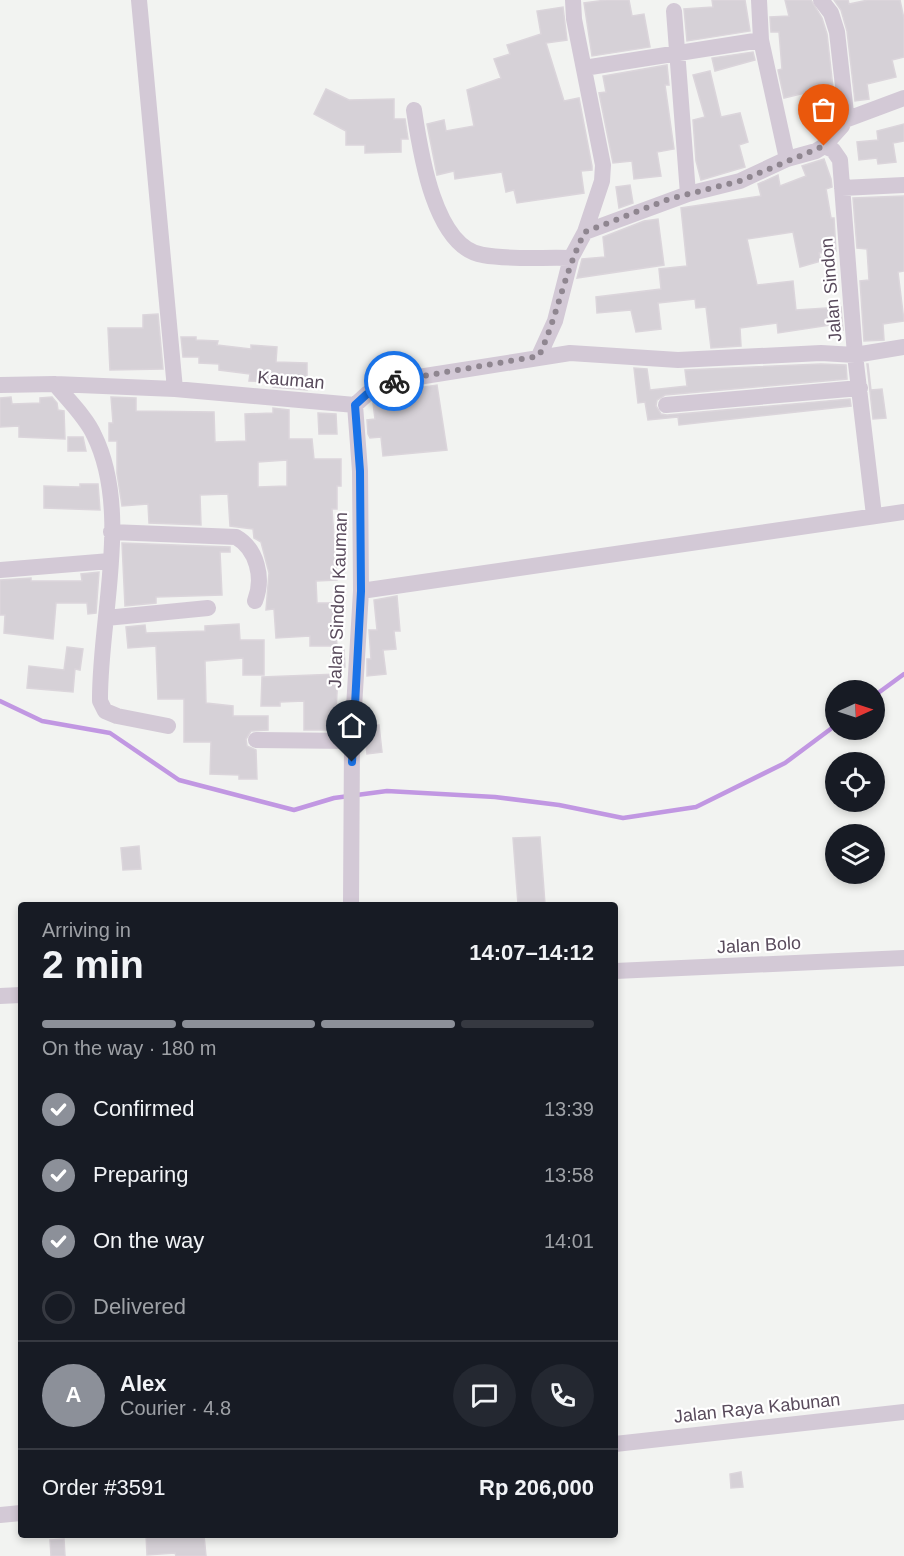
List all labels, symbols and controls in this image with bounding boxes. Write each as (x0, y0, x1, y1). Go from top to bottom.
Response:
pin (798, 84, 849, 146)
icon: bag (807, 93, 840, 126)
street label: Jalan Sindon (817, 237, 845, 343)
courier (364, 351, 424, 411)
icon: bike (378, 365, 411, 398)
street label: Kauman (257, 367, 325, 393)
street label: Jalan Sindon Kauman (325, 512, 351, 688)
north arrow (825, 680, 885, 740)
map controls (825, 680, 885, 884)
pin (326, 700, 377, 762)
icon: home (335, 709, 368, 742)
button: locate (825, 752, 885, 812)
button: layers (825, 824, 885, 884)
text: Arriving in (42, 919, 131, 941)
street label: Jalan Bolo (717, 933, 801, 957)
text: 14:07–14:12 (469, 940, 594, 965)
text: 2 min (42, 943, 144, 986)
text: On the way · 180 m (42, 1037, 217, 1059)
icon: check (42, 1093, 75, 1126)
text: Confirmed (93, 1096, 194, 1121)
text: 13:39 (544, 1098, 594, 1120)
icon: check (42, 1159, 75, 1192)
text: Preparing (93, 1162, 188, 1187)
text: 13:58 (544, 1164, 594, 1186)
icon: check (42, 1225, 75, 1258)
text: On the way (93, 1228, 204, 1253)
text: 14:01 (544, 1230, 594, 1252)
text: Delivered (93, 1294, 186, 1319)
button: chat (453, 1364, 516, 1427)
button: phone (531, 1364, 594, 1427)
text: Alex (120, 1371, 166, 1396)
text: A (66, 1382, 81, 1407)
street label: Jalan Raya Kabunan (673, 1389, 841, 1427)
text: Courier · 4.8 (120, 1397, 231, 1419)
text: Order #3591 (42, 1475, 166, 1500)
text: Rp 206,000 (479, 1475, 594, 1500)

